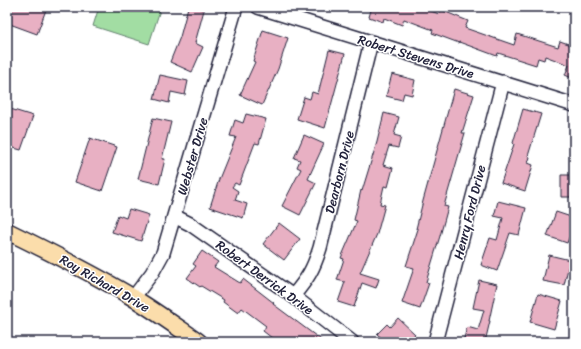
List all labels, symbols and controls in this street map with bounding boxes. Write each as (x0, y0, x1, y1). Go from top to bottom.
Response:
street label: Robert Stevens Drive (355, 28, 477, 85)
street label: Webster Drive (170, 114, 215, 198)
street label: Dearborn Drive (318, 128, 361, 216)
street label: Henry Ford Drive (447, 162, 492, 262)
street label: Robert Derrick Drive (211, 234, 319, 321)
street label: Roy Richard Drive (55, 248, 154, 319)

